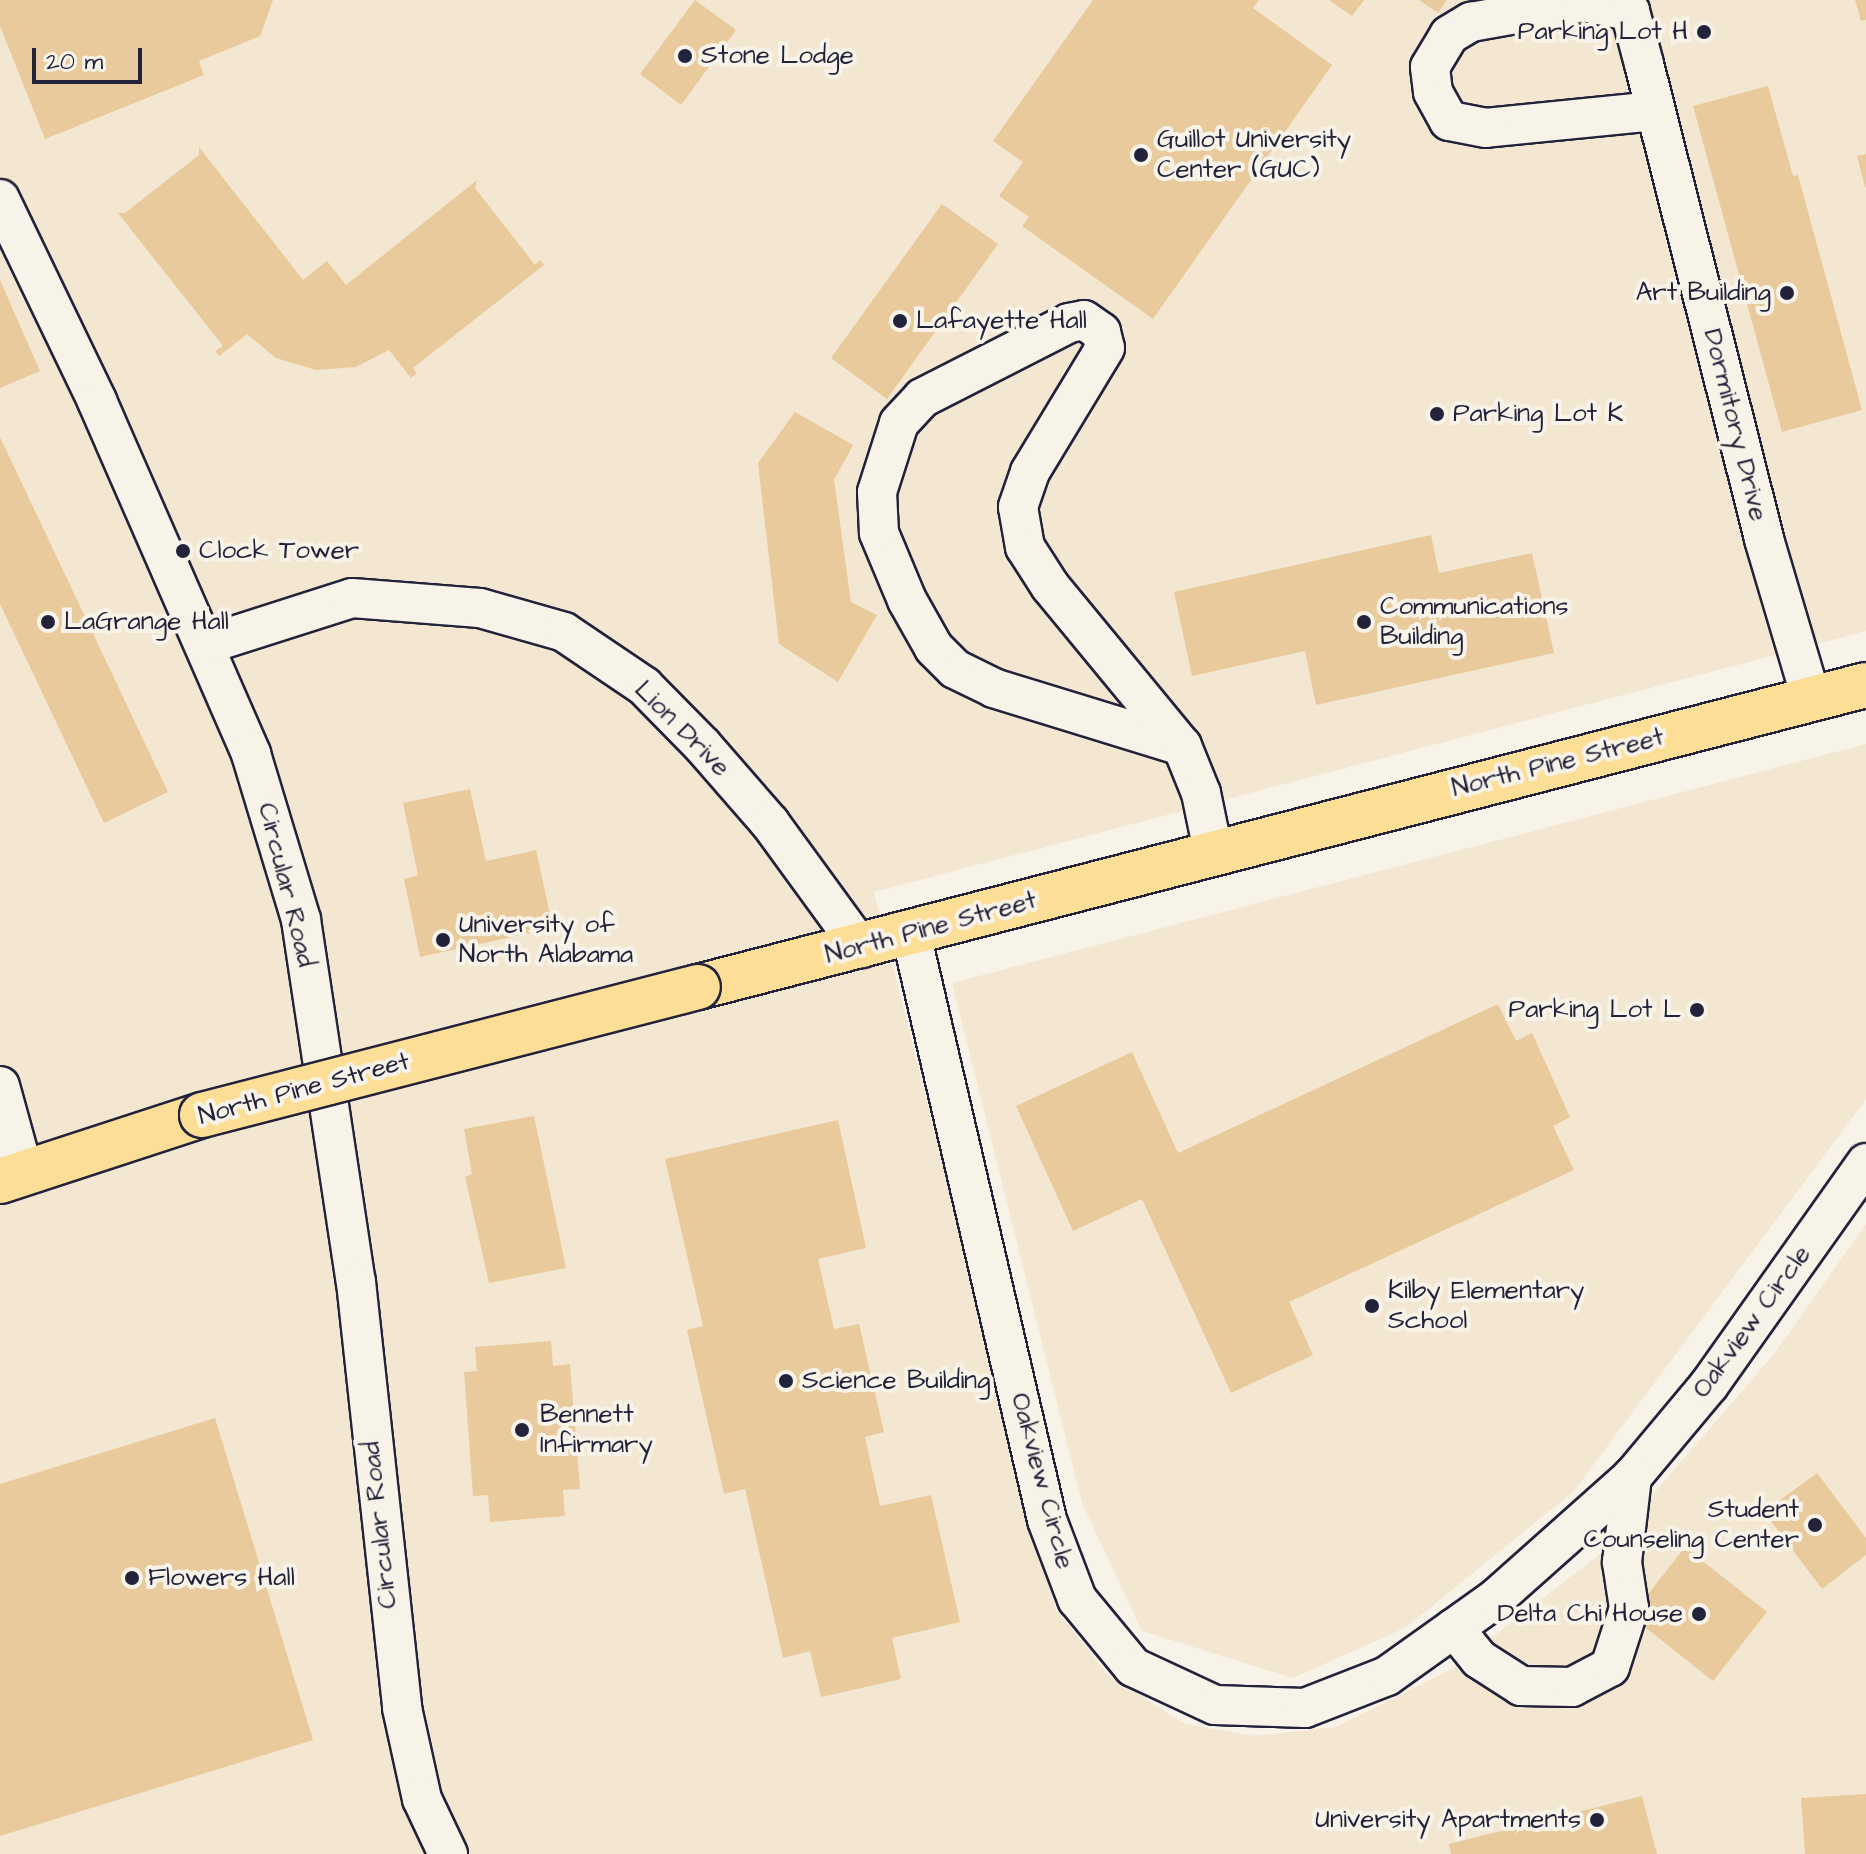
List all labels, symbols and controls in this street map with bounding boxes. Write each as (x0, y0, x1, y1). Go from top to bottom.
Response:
place label: Parking Lot H (1518, 16, 1688, 48)
marker: Parking Lot H (1695, 23, 1713, 41)
scale bar (36, 32, 146, 82)
place label: Stone Lodge (701, 40, 854, 72)
text: 20 m (46, 45, 103, 79)
marker: Stone Lodge (676, 47, 694, 65)
place label: Guillot University Center (GUC) (1157, 124, 1351, 186)
marker: Guillot University Center (GUC) (1132, 146, 1150, 164)
place label: Art Building (1636, 277, 1771, 309)
marker: Art Building (1778, 284, 1796, 302)
place label: Lafayette Hall (916, 305, 1087, 337)
marker: Lafayette Hall (891, 312, 909, 330)
street label: Dormitory Drive (1696, 326, 1774, 524)
place label: Parking Lot K (1453, 398, 1623, 430)
marker: Parking Lot K (1428, 405, 1446, 423)
place label: Clock Tower (199, 535, 359, 567)
marker: Clock Tower (174, 542, 192, 560)
place label: Communications Building (1380, 591, 1568, 652)
place label: LaGrange Hall (64, 606, 229, 638)
marker: LaGrange Hall (39, 613, 57, 631)
marker: Communications Building (1355, 613, 1373, 631)
street label: Lion Drive (628, 675, 736, 783)
street label: North Pine Street (1449, 722, 1667, 804)
street label: Circular Road (251, 800, 321, 970)
street label: North Pine Street (822, 885, 1040, 971)
place label: University of North Alabama (459, 909, 633, 970)
marker: University of North Alabama (434, 931, 452, 949)
place label: Parking Lot L (1509, 994, 1681, 1026)
marker: Parking Lot L (1688, 1001, 1706, 1019)
street label: North Pine Street (195, 1046, 413, 1132)
street label: Oakview Circle (1686, 1240, 1818, 1404)
place label: Kilby Elementary School (1388, 1275, 1584, 1336)
marker: Kilby Elementary School (1363, 1297, 1381, 1315)
place label: Science Building (802, 1365, 990, 1397)
marker: Science Building (777, 1372, 795, 1390)
street label: Oakview Circle (1004, 1390, 1080, 1572)
place label: Bennett Infirmary (540, 1399, 653, 1460)
marker: Bennett Infirmary (511, 1419, 533, 1441)
street label: Circular Road (356, 1440, 404, 1610)
place label: Student Counseling Center (1583, 1494, 1799, 1556)
marker: Student Counseling Center (1806, 1516, 1824, 1534)
place label: Flowers Hall (148, 1562, 295, 1594)
marker: Flowers Hall (123, 1569, 141, 1587)
place label: Delta Chi House (1498, 1598, 1683, 1630)
marker: Delta Chi House (1690, 1605, 1708, 1623)
place label: University Apartments (1315, 1804, 1581, 1836)
marker: University Apartments (1588, 1811, 1606, 1829)

